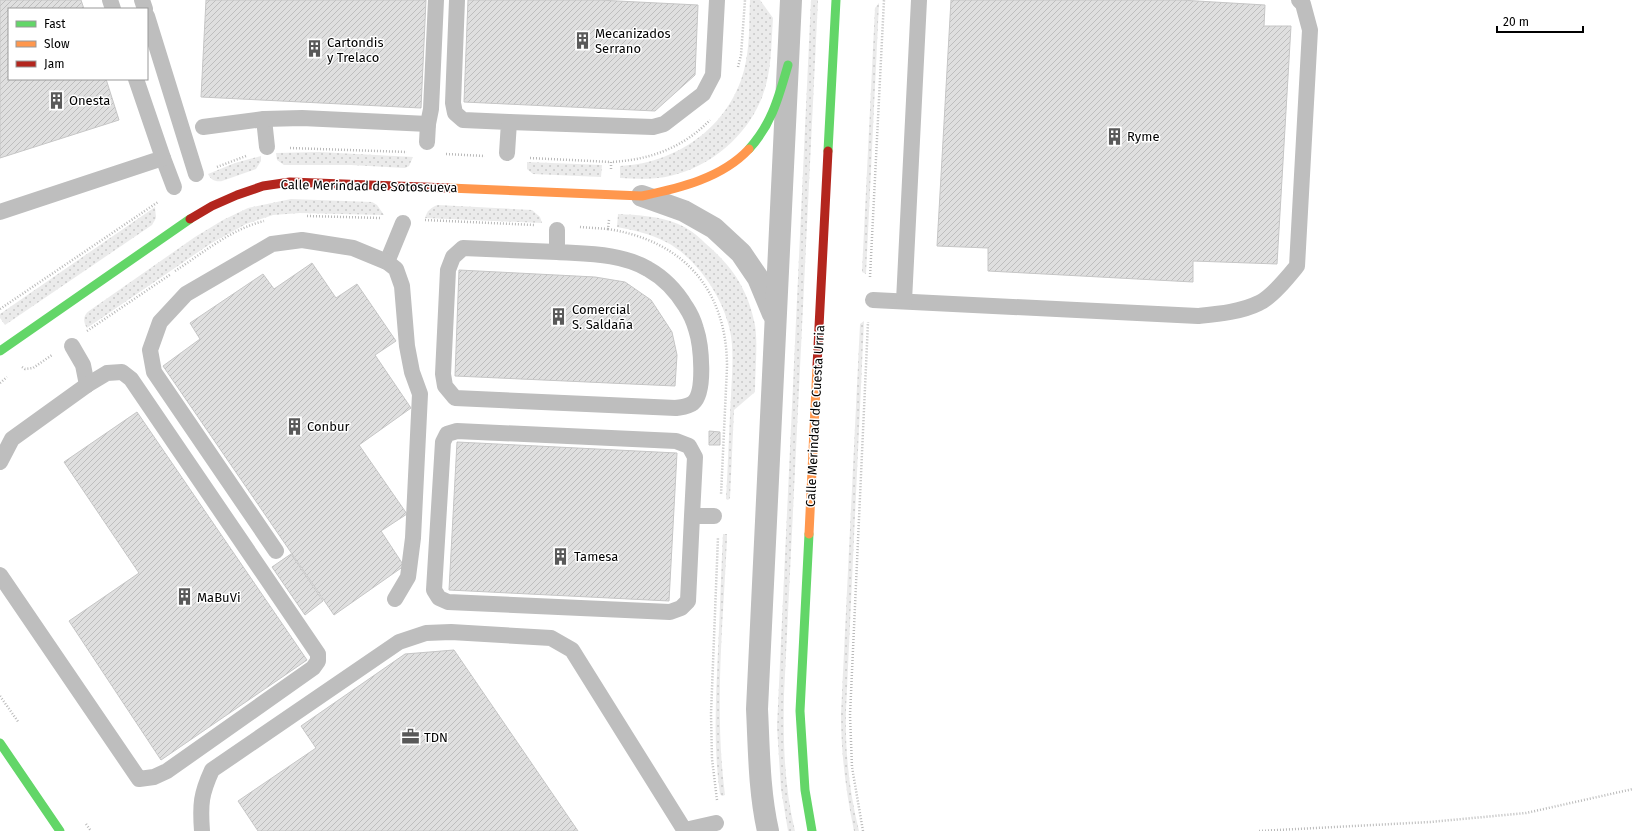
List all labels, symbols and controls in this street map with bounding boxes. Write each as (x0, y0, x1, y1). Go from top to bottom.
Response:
legend (8, 8, 148, 80)
scale bar (1497, 8, 1583, 34)
text: 20 m (1503, 15, 1529, 29)
text: Fast (44, 17, 66, 31)
place label: Mecanizados Serrano (595, 26, 671, 56)
building icon: Mecanizados Serrano (572, 30, 592, 50)
place label: Cartondis y Trelaco (327, 35, 383, 65)
text: Slow (44, 37, 70, 51)
building icon: Cartondis y Trelaco (304, 39, 324, 59)
text: Jam (44, 57, 64, 71)
building icon: Onesta (46, 90, 66, 110)
place label: Onesta (69, 93, 110, 108)
building icon: Ryme (1104, 126, 1124, 146)
place label: Ryme (1127, 129, 1160, 144)
street label: Calle Merindad de Sotoscueva (280, 177, 458, 195)
place label: Comercial S. Saldaña (572, 302, 633, 332)
building icon: Comercial S. Saldaña (549, 306, 569, 326)
street label: Calle Merindad de Cuesta Urria (803, 325, 827, 507)
building icon: Conbur (284, 416, 304, 436)
place label: Conbur (307, 419, 350, 434)
building icon: Tamesa (551, 546, 571, 566)
place label: Tamesa (574, 549, 618, 564)
building icon: MaBuVi (174, 587, 194, 607)
place label: MaBuVi (197, 590, 241, 605)
office icon: TDN (401, 727, 421, 747)
place label: TDN (424, 730, 448, 745)

